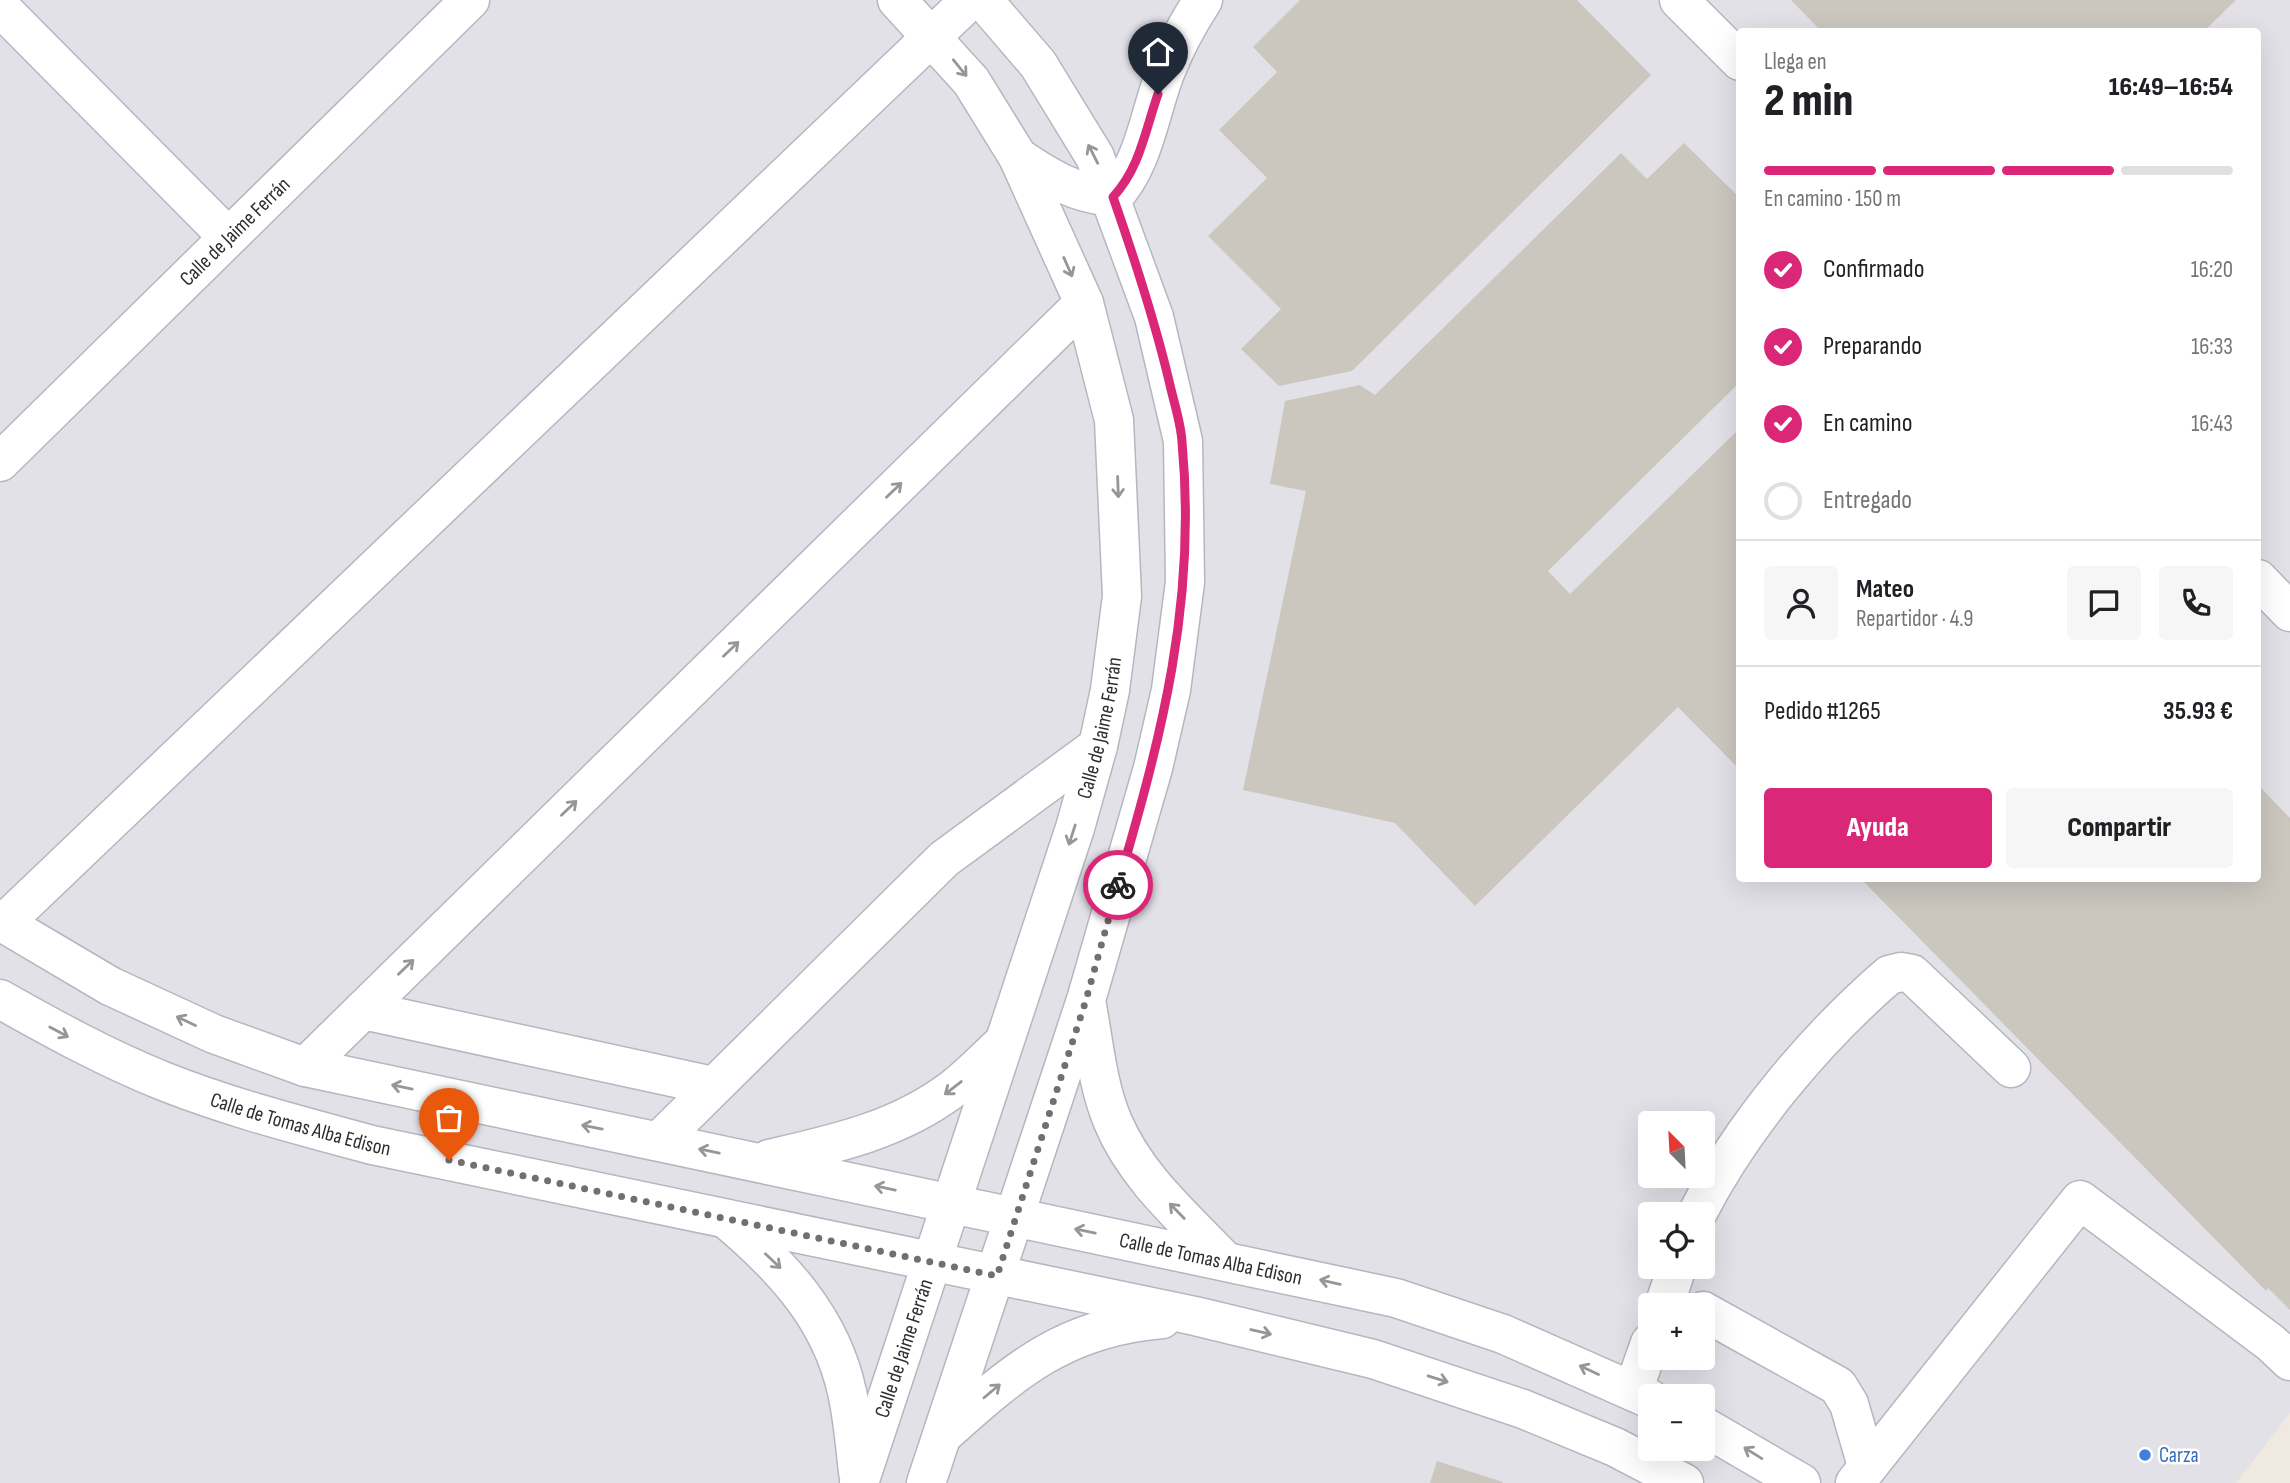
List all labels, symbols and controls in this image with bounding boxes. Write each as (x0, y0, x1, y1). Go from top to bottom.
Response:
pin (1128, 22, 1188, 94)
icon: home (1139, 33, 1177, 71)
text: Llega en (1764, 48, 1827, 76)
one-way arrow (952, 58, 968, 76)
text: 16:49–16:54 (2109, 72, 2233, 103)
text: 2 min (1764, 74, 1853, 129)
one-way arrow (1086, 144, 1100, 165)
street label: Calle de Jaime Ferrán (174, 172, 295, 291)
text: En camino · 150 m (1764, 185, 1901, 213)
icon: check (1764, 251, 1802, 289)
text: Confirmado (1823, 254, 1924, 285)
one-way arrow (1062, 256, 1075, 277)
text: 16:20 (2191, 256, 2233, 284)
icon: check (1764, 328, 1802, 366)
text: Preparando (1823, 331, 1922, 362)
text: 16:33 (2191, 333, 2233, 361)
icon: check (1764, 405, 1802, 443)
text: En camino (1823, 408, 1913, 439)
text: 16:43 (2191, 410, 2233, 438)
one-way arrow (1112, 475, 1125, 498)
one-way arrow (885, 482, 902, 499)
text: Entregado (1823, 485, 1912, 516)
button: person (1764, 566, 1838, 640)
button: chat (2067, 566, 2141, 640)
button: phone (2159, 566, 2233, 640)
text: Mateo (1856, 574, 1914, 605)
text: Repartidor · 4.9 (1856, 605, 1973, 633)
one-way arrow (723, 641, 740, 658)
street label: Calle de Jaime Ferrán (1071, 655, 1127, 802)
text: Pedido #1265 (1764, 696, 1881, 727)
text: 35.93 € (2163, 696, 2233, 727)
button: Ayuda (1764, 788, 1992, 868)
button: Compartir (2006, 788, 2233, 868)
one-way arrow (560, 800, 577, 817)
one-way arrow (1065, 823, 1078, 845)
courier (1083, 850, 1153, 920)
icon: bike (1099, 866, 1137, 904)
one-way arrow (398, 959, 415, 976)
one-way arrow (176, 1014, 197, 1027)
one-way arrow (49, 1025, 69, 1039)
one-way arrow (391, 1080, 414, 1094)
one-way arrow (944, 1081, 962, 1096)
street label: Calle de Tomas Alba Edison (207, 1087, 393, 1161)
pin (419, 1088, 479, 1160)
icon: bag (430, 1099, 468, 1137)
north arrow (1638, 1111, 1715, 1188)
map controls (1638, 1111, 1715, 1461)
one-way arrow (581, 1120, 604, 1133)
one-way arrow (698, 1144, 721, 1157)
one-way arrow (874, 1181, 897, 1195)
button: locate (1638, 1202, 1715, 1279)
one-way arrow (1168, 1203, 1185, 1220)
one-way arrow (1074, 1223, 1097, 1237)
street label: Calle de Tomas Alba Edison (1117, 1227, 1304, 1290)
one-way arrow (764, 1252, 781, 1269)
one-way arrow (1319, 1275, 1342, 1288)
street label: Calle de Jaime Ferrán (869, 1276, 938, 1421)
button: + (1638, 1293, 1715, 1370)
one-way arrow (1249, 1326, 1272, 1339)
one-way arrow (1578, 1363, 1600, 1376)
one-way arrow (1427, 1373, 1449, 1386)
one-way arrow (983, 1383, 1001, 1399)
button: − (1638, 1384, 1715, 1461)
place label: Carza (2159, 1443, 2199, 1468)
one-way arrow (1743, 1446, 1763, 1460)
marker: Carza (2137, 1447, 2153, 1463)

